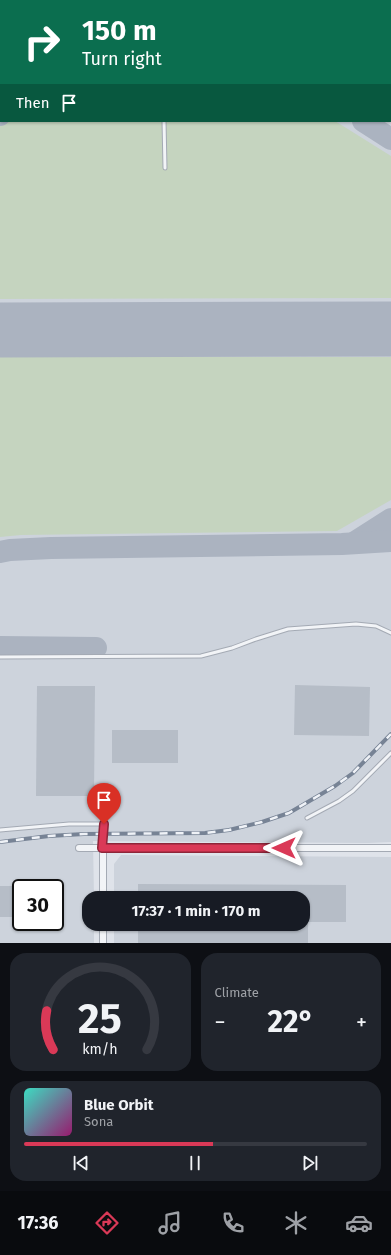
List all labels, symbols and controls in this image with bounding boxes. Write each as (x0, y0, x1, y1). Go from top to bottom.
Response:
text: 150 m (82, 14, 157, 47)
icon: right (16, 16, 68, 68)
text: Turn right (82, 48, 162, 70)
icon: arrive (58, 92, 80, 114)
text: Then (16, 94, 50, 112)
pin (87, 783, 121, 824)
icon: arrive (93, 789, 115, 811)
position arrow (263, 827, 305, 869)
speed limit sign: 30 (12, 879, 64, 931)
text: 17:37 · 1 min · 170 m (132, 902, 260, 920)
text: Climate (215, 985, 259, 1000)
text: 25 (78, 994, 122, 1044)
text: 22° (267, 1004, 314, 1040)
text: − (215, 1009, 226, 1036)
text: + (356, 1009, 367, 1036)
text: km/h (83, 1041, 118, 1058)
text: Blue Orbit (84, 1096, 153, 1114)
text: Sona (84, 1114, 113, 1129)
icon: previous (70, 1152, 92, 1174)
icon: pause (184, 1152, 206, 1174)
icon: next (299, 1152, 321, 1174)
icon: directions (93, 1209, 121, 1237)
icon: music (156, 1209, 184, 1237)
icon: phone (219, 1209, 247, 1237)
icon: climate (282, 1209, 310, 1237)
icon: car (345, 1209, 373, 1237)
text: 17:36 (18, 1212, 58, 1234)

